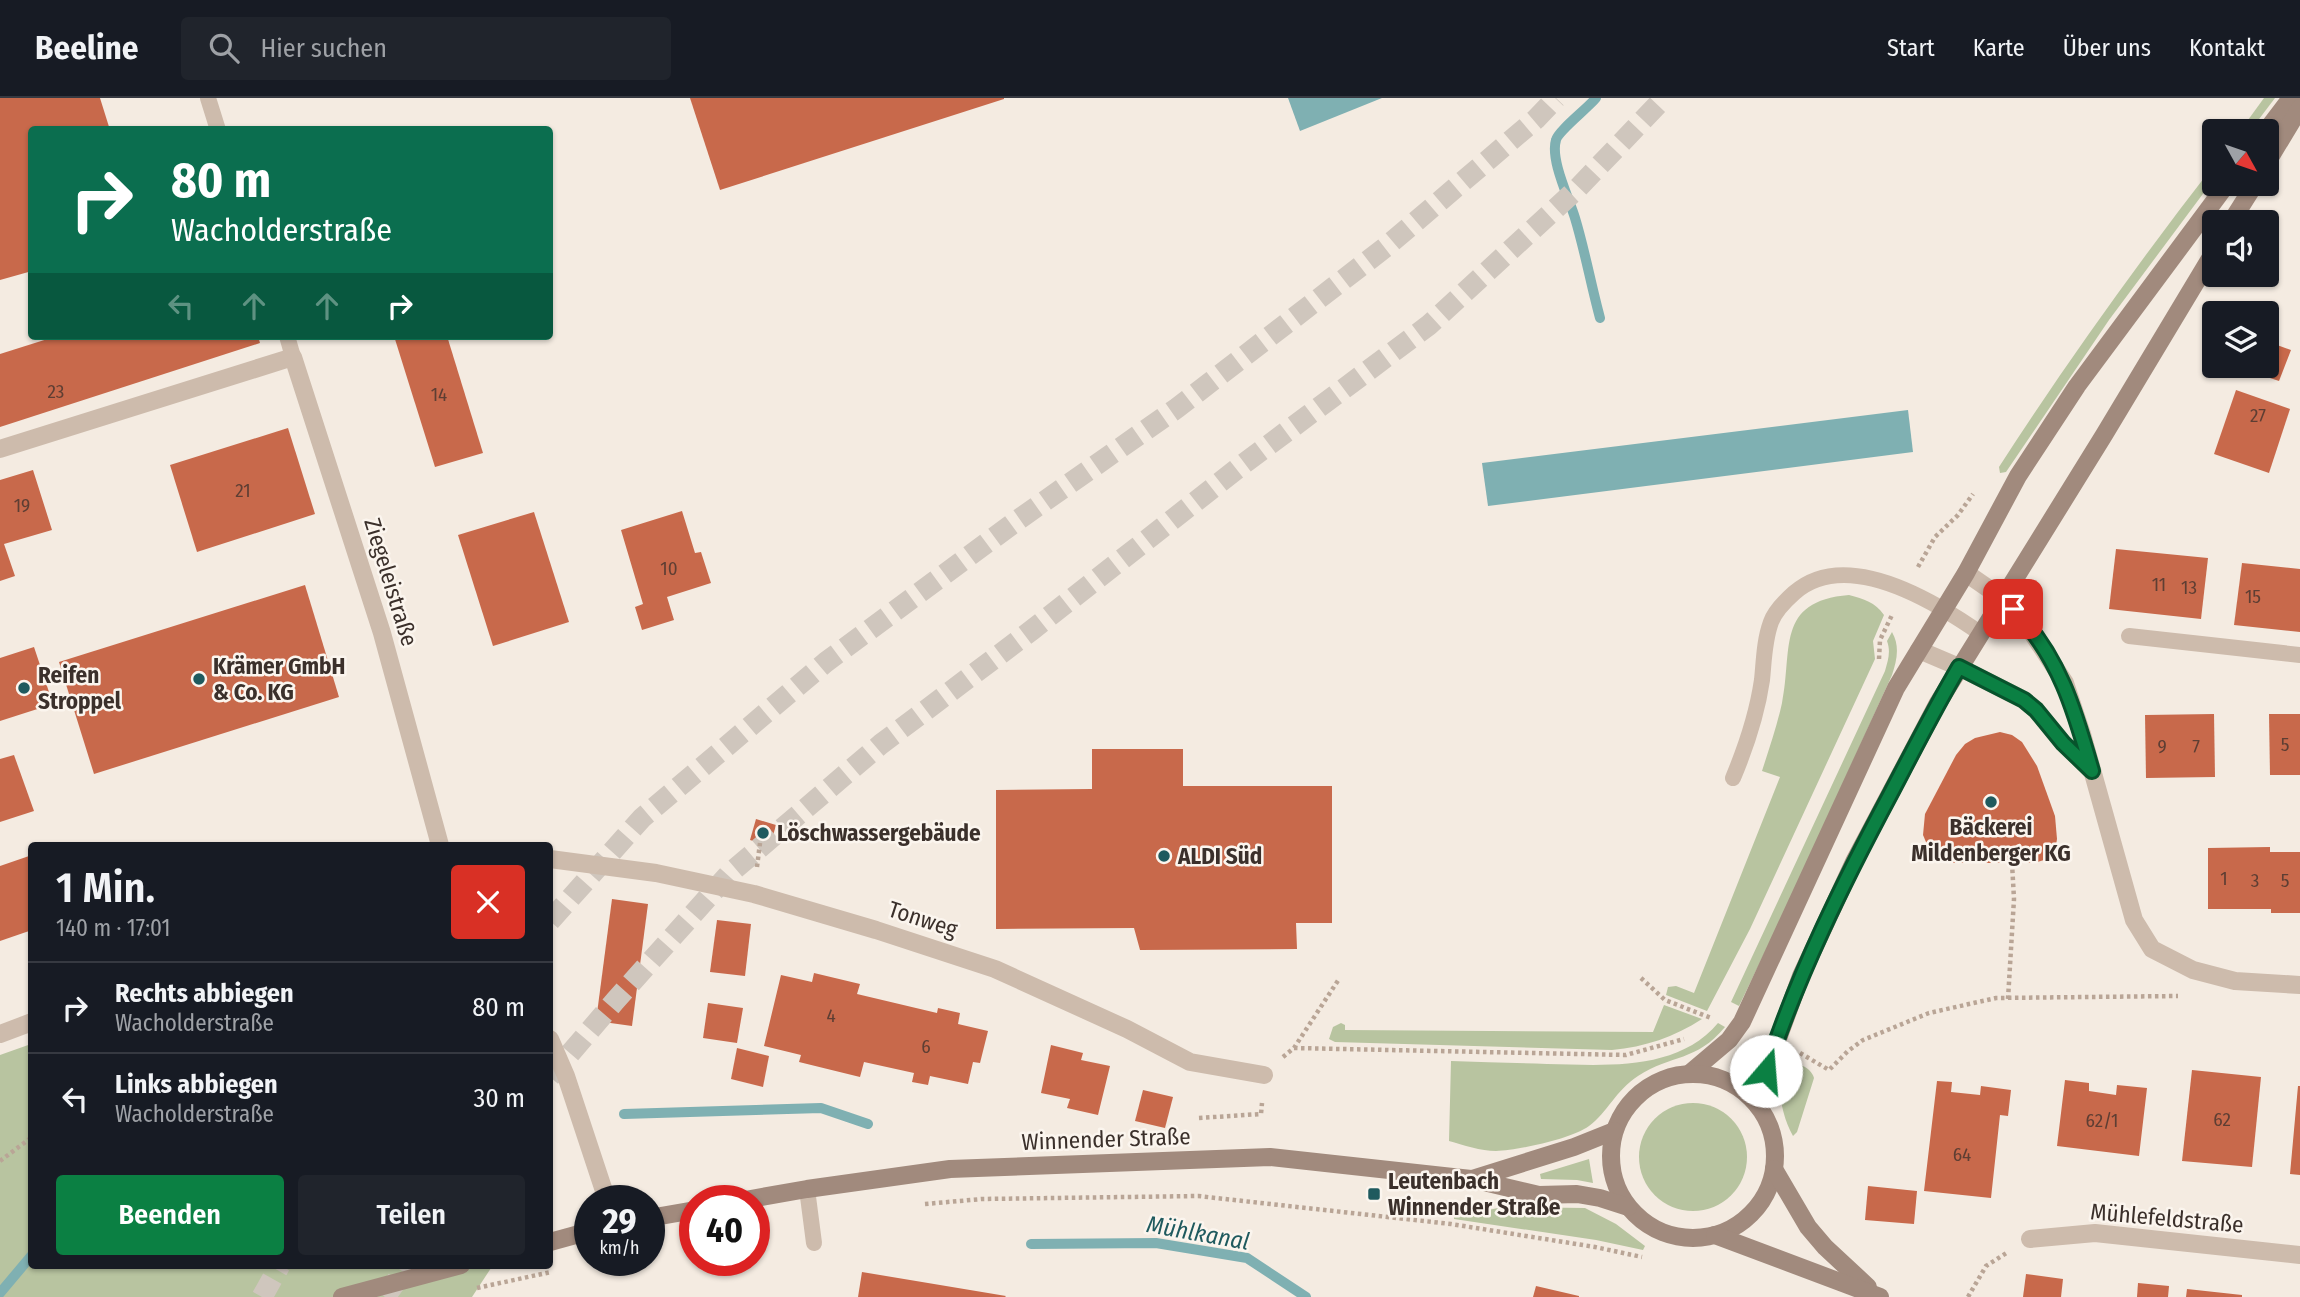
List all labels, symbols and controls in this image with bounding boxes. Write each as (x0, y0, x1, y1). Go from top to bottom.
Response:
search box (181, 17, 671, 80)
text: Beeline (35, 28, 139, 68)
icon: search (205, 29, 243, 67)
text: Hier suchen (261, 33, 387, 64)
text: Start (1887, 34, 1935, 62)
text: Karte (1973, 34, 2025, 62)
text: Über uns (2063, 34, 2151, 62)
text: Kontakt (2189, 34, 2265, 62)
north arrow (2202, 119, 2278, 196)
map controls (2202, 119, 2279, 378)
text: 80 m (171, 151, 271, 210)
icon: right (56, 154, 147, 245)
button: sound (2202, 210, 2279, 287)
text: Wacholderstraße (171, 211, 392, 249)
icon: left (162, 287, 200, 325)
icon: ahead (235, 287, 273, 325)
icon: ahead (308, 287, 346, 325)
icon: right (381, 287, 419, 325)
button: layers (2202, 301, 2279, 378)
house number: 23 (48, 380, 64, 403)
house number: 14 (431, 383, 447, 406)
house number: 27 (2250, 404, 2266, 427)
house number: 21 (235, 479, 251, 502)
house number: 19 (14, 494, 30, 517)
street label: Ziegeleistraße (358, 515, 424, 649)
house number: 10 (660, 557, 678, 580)
house number: 11 (2152, 573, 2166, 596)
house number: 13 (2181, 576, 2197, 599)
pin (1983, 579, 2043, 639)
house number: 15 (2245, 585, 2261, 608)
icon: arrive (1994, 590, 2032, 628)
place label: Krämer GmbH & Co. KG (213, 652, 345, 706)
place label: Reifen Stroppel (38, 661, 122, 715)
marker: Krämer GmbH & Co. KG (191, 671, 207, 687)
marker: Reifen Stroppel (16, 680, 32, 696)
house number: 5 (2281, 733, 2289, 756)
house number: 9 (2157, 735, 2167, 758)
house number: 7 (2192, 735, 2200, 758)
marker: Bäckerei Mildenberger KG (1983, 794, 1999, 810)
place label: Bäckerei Mildenberger KG (1911, 813, 2071, 867)
place label: Löschwassergebäude (777, 819, 981, 847)
marker: Löschwassergebäude (755, 825, 771, 841)
place label: ALDI Süd (1177, 842, 1262, 870)
marker: ALDI Süd (1156, 848, 1172, 864)
text: 1 Min. (56, 863, 155, 913)
button: close (451, 865, 525, 939)
house number: 1 (2220, 867, 2228, 890)
house number: 3 (2251, 869, 2259, 892)
house number: 5 (2281, 869, 2289, 892)
street label: Tonweg (885, 895, 961, 943)
text: 140 m · 17:01 (56, 914, 170, 942)
text: Rechts abbiegen (115, 978, 294, 1009)
icon: right (56, 989, 94, 1027)
text: 80 m (472, 992, 525, 1023)
house number: 4 (826, 1004, 836, 1027)
text: Wacholderstraße (115, 1009, 274, 1037)
position arrow (1729, 1034, 1803, 1108)
house number: 6 (921, 1035, 931, 1058)
text: Links abbiegen (115, 1069, 278, 1100)
icon: left (56, 1080, 94, 1118)
text: 30 m (474, 1083, 525, 1114)
text: Wacholderstraße (115, 1100, 274, 1128)
house number: 62 (2213, 1108, 2231, 1131)
house number: 62/1 (2086, 1109, 2118, 1132)
street label: Winnender Straße (1021, 1122, 1191, 1156)
house number: 64 (1953, 1143, 1971, 1166)
place label: Leutenbach Winnender Straße (1388, 1167, 1561, 1221)
button: Beenden (56, 1175, 284, 1255)
button: Teilen (298, 1175, 525, 1255)
speed limit sign: 40 (679, 1185, 770, 1276)
marker: Leutenbach Winnender Straße (1366, 1186, 1382, 1202)
street label: Mühlefeldstraße (2089, 1197, 2245, 1239)
text: 29 (602, 1200, 637, 1242)
water label: Mühlkanal (1144, 1210, 1252, 1256)
text: km/h (599, 1237, 640, 1259)

